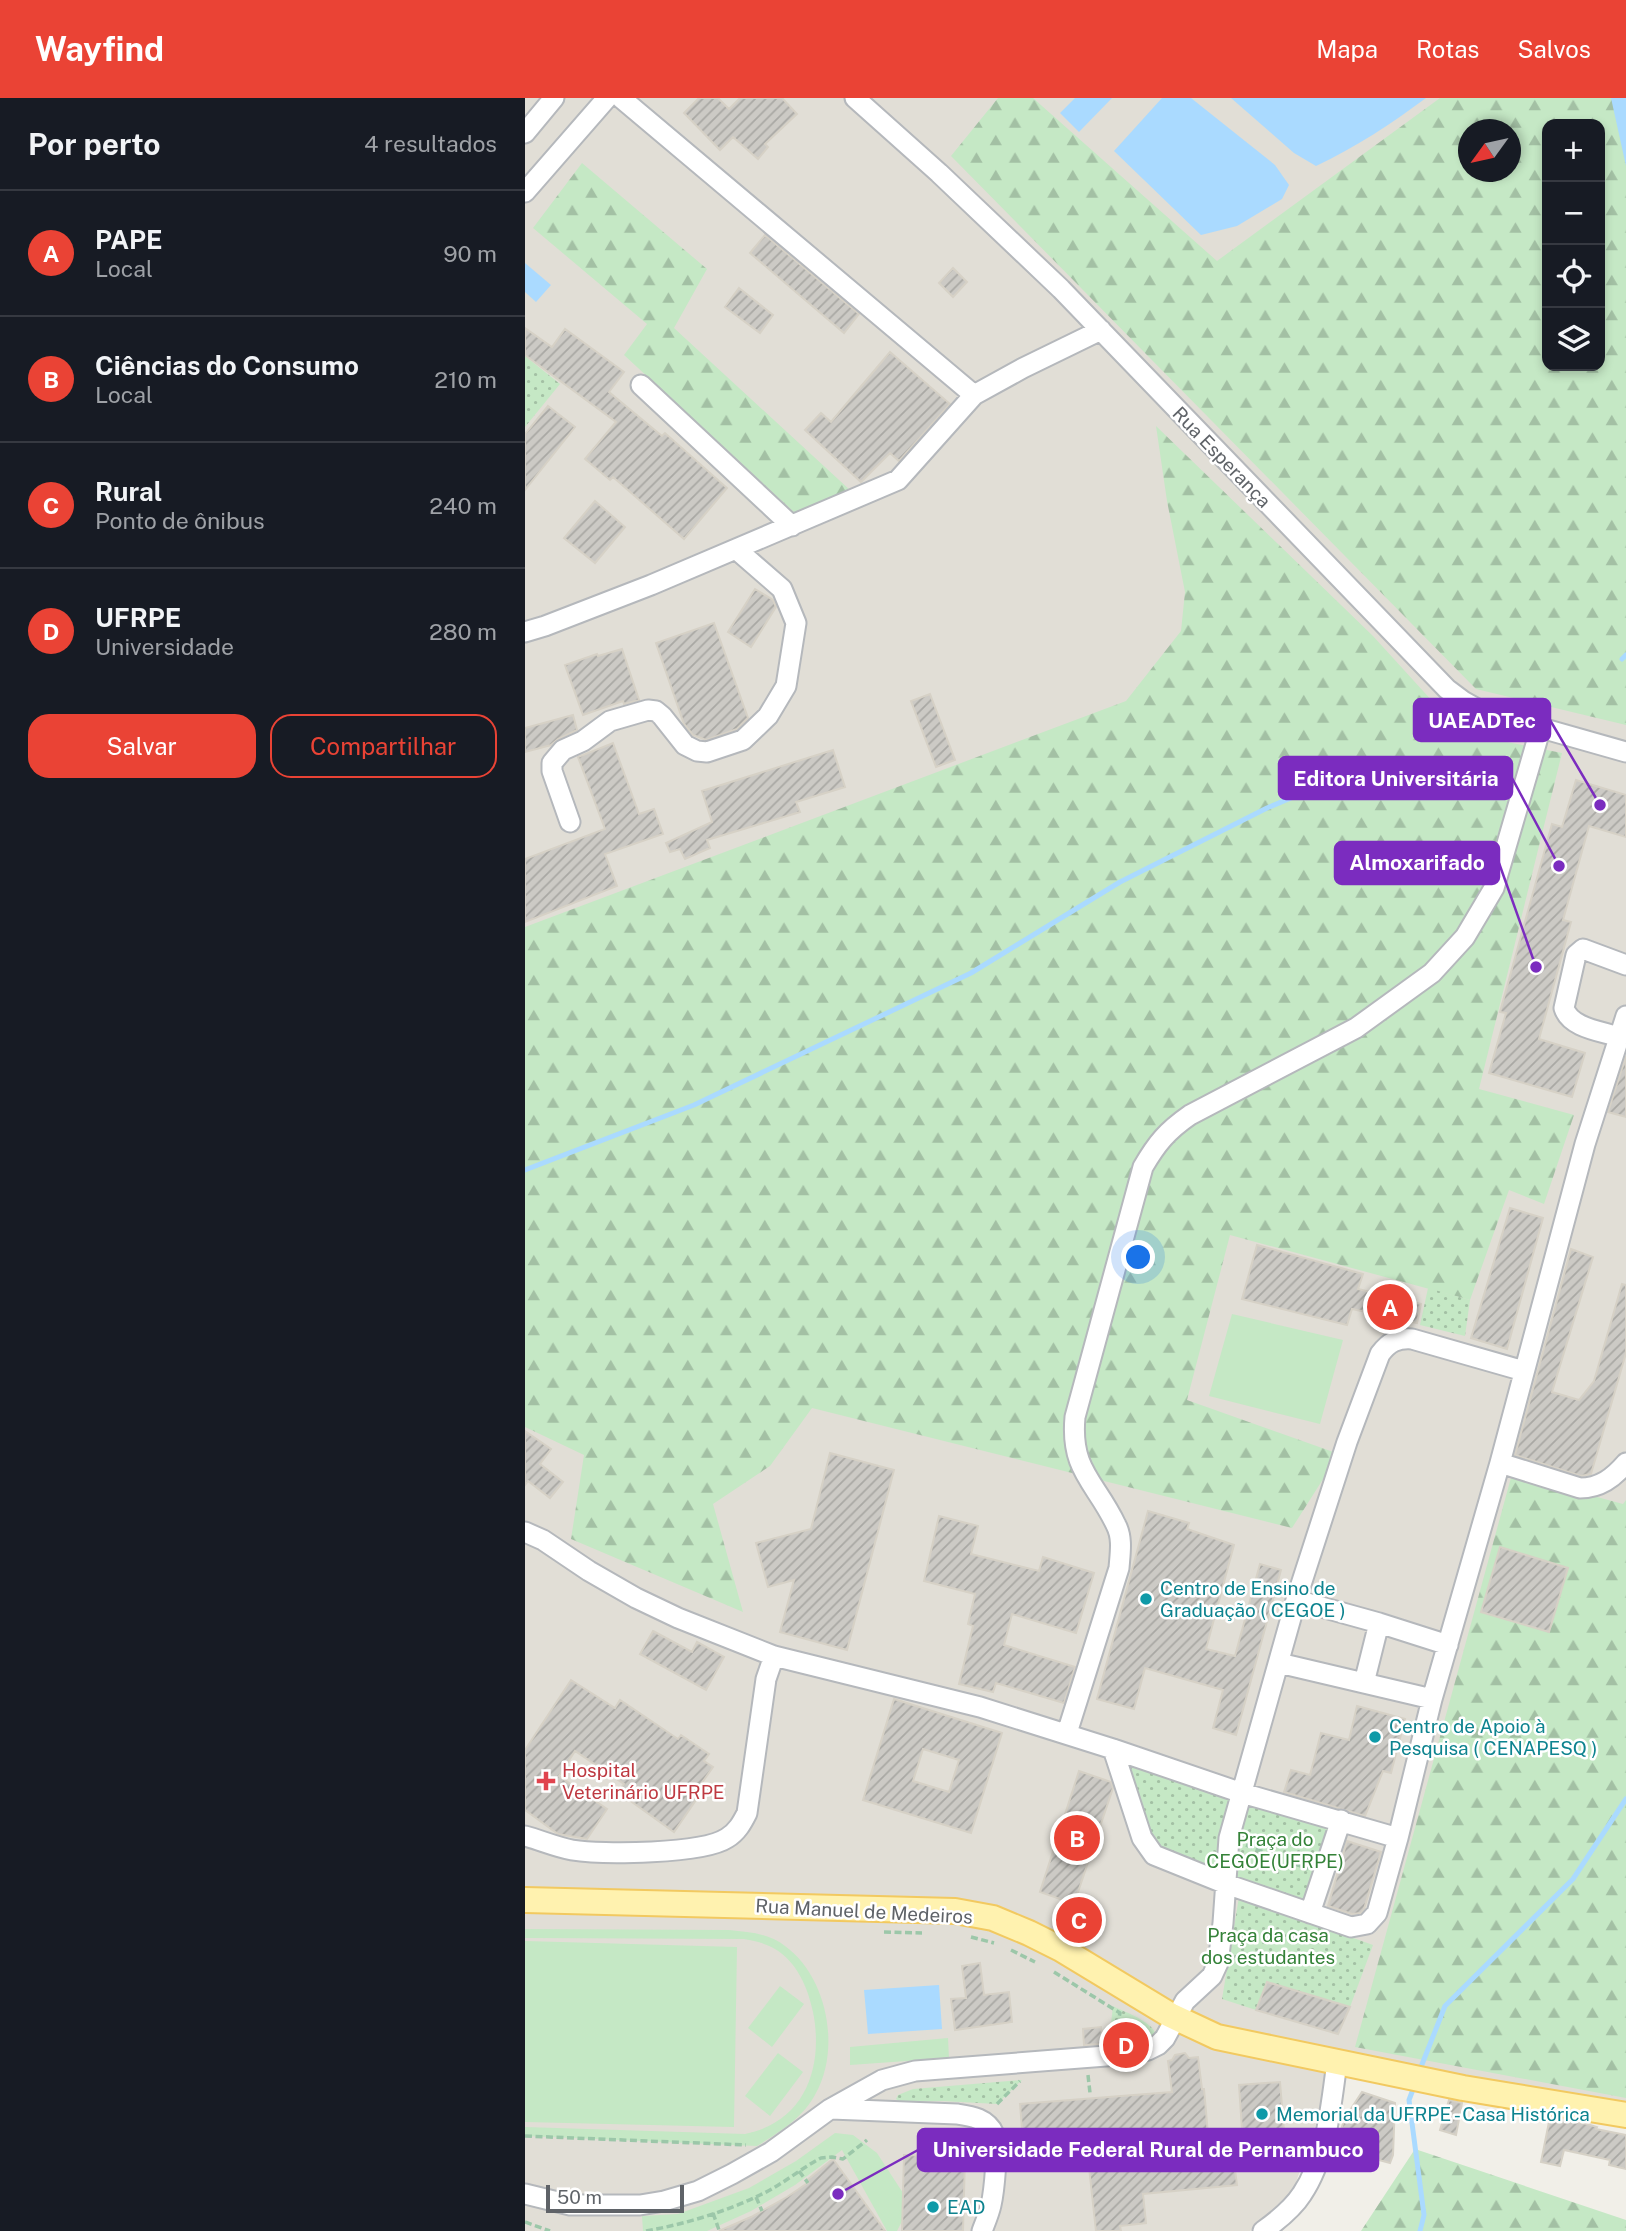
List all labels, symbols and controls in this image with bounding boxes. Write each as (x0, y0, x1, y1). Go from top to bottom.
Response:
text: Wayfind (35, 30, 164, 68)
text: Mapa (1316, 35, 1378, 63)
text: Rotas (1416, 35, 1479, 63)
text: Salvos (1517, 35, 1591, 63)
north arrow (1458, 119, 1521, 182)
map controls (1542, 119, 1605, 371)
button: + (1542, 119, 1605, 182)
text: Por perto (28, 126, 160, 162)
text: 4 resultados (364, 130, 497, 157)
button: − (1542, 182, 1605, 245)
text: PAPE (95, 224, 163, 255)
text: A (43, 240, 59, 267)
text: 90 m (443, 240, 497, 267)
button: locate (1542, 245, 1605, 308)
text: Local (95, 255, 153, 282)
button: layers (1542, 308, 1605, 371)
text: Ciências do Consumo (95, 350, 359, 381)
text: B (43, 366, 59, 393)
text: 210 m (434, 366, 497, 393)
text: Local (95, 381, 153, 408)
street label: Rua Esperança (1168, 402, 1276, 512)
text: Rural (95, 476, 162, 507)
text: C (43, 492, 59, 519)
text: 240 m (429, 492, 497, 519)
text: Ponto de ônibus (95, 507, 265, 534)
text: UFRPE (95, 602, 181, 633)
text: D (43, 618, 59, 645)
text: 280 m (429, 618, 497, 645)
text: Universidade (95, 633, 234, 660)
callout: UAEADTec (1414, 699, 1550, 741)
text: UAEADTec (1428, 708, 1536, 733)
button: Salvar (28, 714, 256, 778)
button: Compartilhar (270, 714, 497, 778)
callout: Editora Universitária (1279, 757, 1512, 799)
text: Editora Universitária (1293, 766, 1499, 791)
callout: Almoxarifado (1335, 842, 1499, 884)
text: Almoxarifado (1349, 850, 1485, 875)
your location (1121, 1240, 1155, 1274)
pin: A (1367, 1281, 1413, 1333)
place label: Centro de Ensino de Graduação ( CEGOE ) (1160, 1577, 1346, 1621)
marker: Centro de Ensino de Graduação ( CEGOE ) (1138, 1591, 1154, 1607)
place label: Centro de Apoio à Pesquisa ( CENAPESQ ) (1389, 1715, 1597, 1759)
marker: Centro de Apoio à Pesquisa ( CENAPESQ ) (1367, 1729, 1383, 1745)
place label: Hospital Veterinário UFRPE (562, 1759, 725, 1803)
marker: Hospital Veterinário UFRPE (536, 1771, 556, 1791)
pin: B (1054, 1812, 1100, 1864)
park label: Praça do CEGOE(UFRPE) (1206, 1828, 1344, 1872)
street label: Rua Manuel de Medeiros (755, 1894, 973, 1928)
pin: C (1056, 1894, 1102, 1946)
park label: Praça da casa dos estudantes (1201, 1924, 1335, 1968)
pin: D (1103, 2019, 1149, 2071)
place label: Memorial da UFRPE - Casa Histórica (1276, 2103, 1590, 2125)
marker: Memorial da UFRPE - Casa Histórica (1254, 2106, 1270, 2122)
callout: Universidade Federal Rural de Pernambuco (918, 2129, 1378, 2171)
text: Universidade Federal Rural de Pernambuco (932, 2137, 1364, 2162)
scale bar (546, 2182, 684, 2214)
text: 50 m (557, 2186, 602, 2208)
place label: EAD (947, 2196, 985, 2218)
marker: EAD (925, 2199, 941, 2215)

